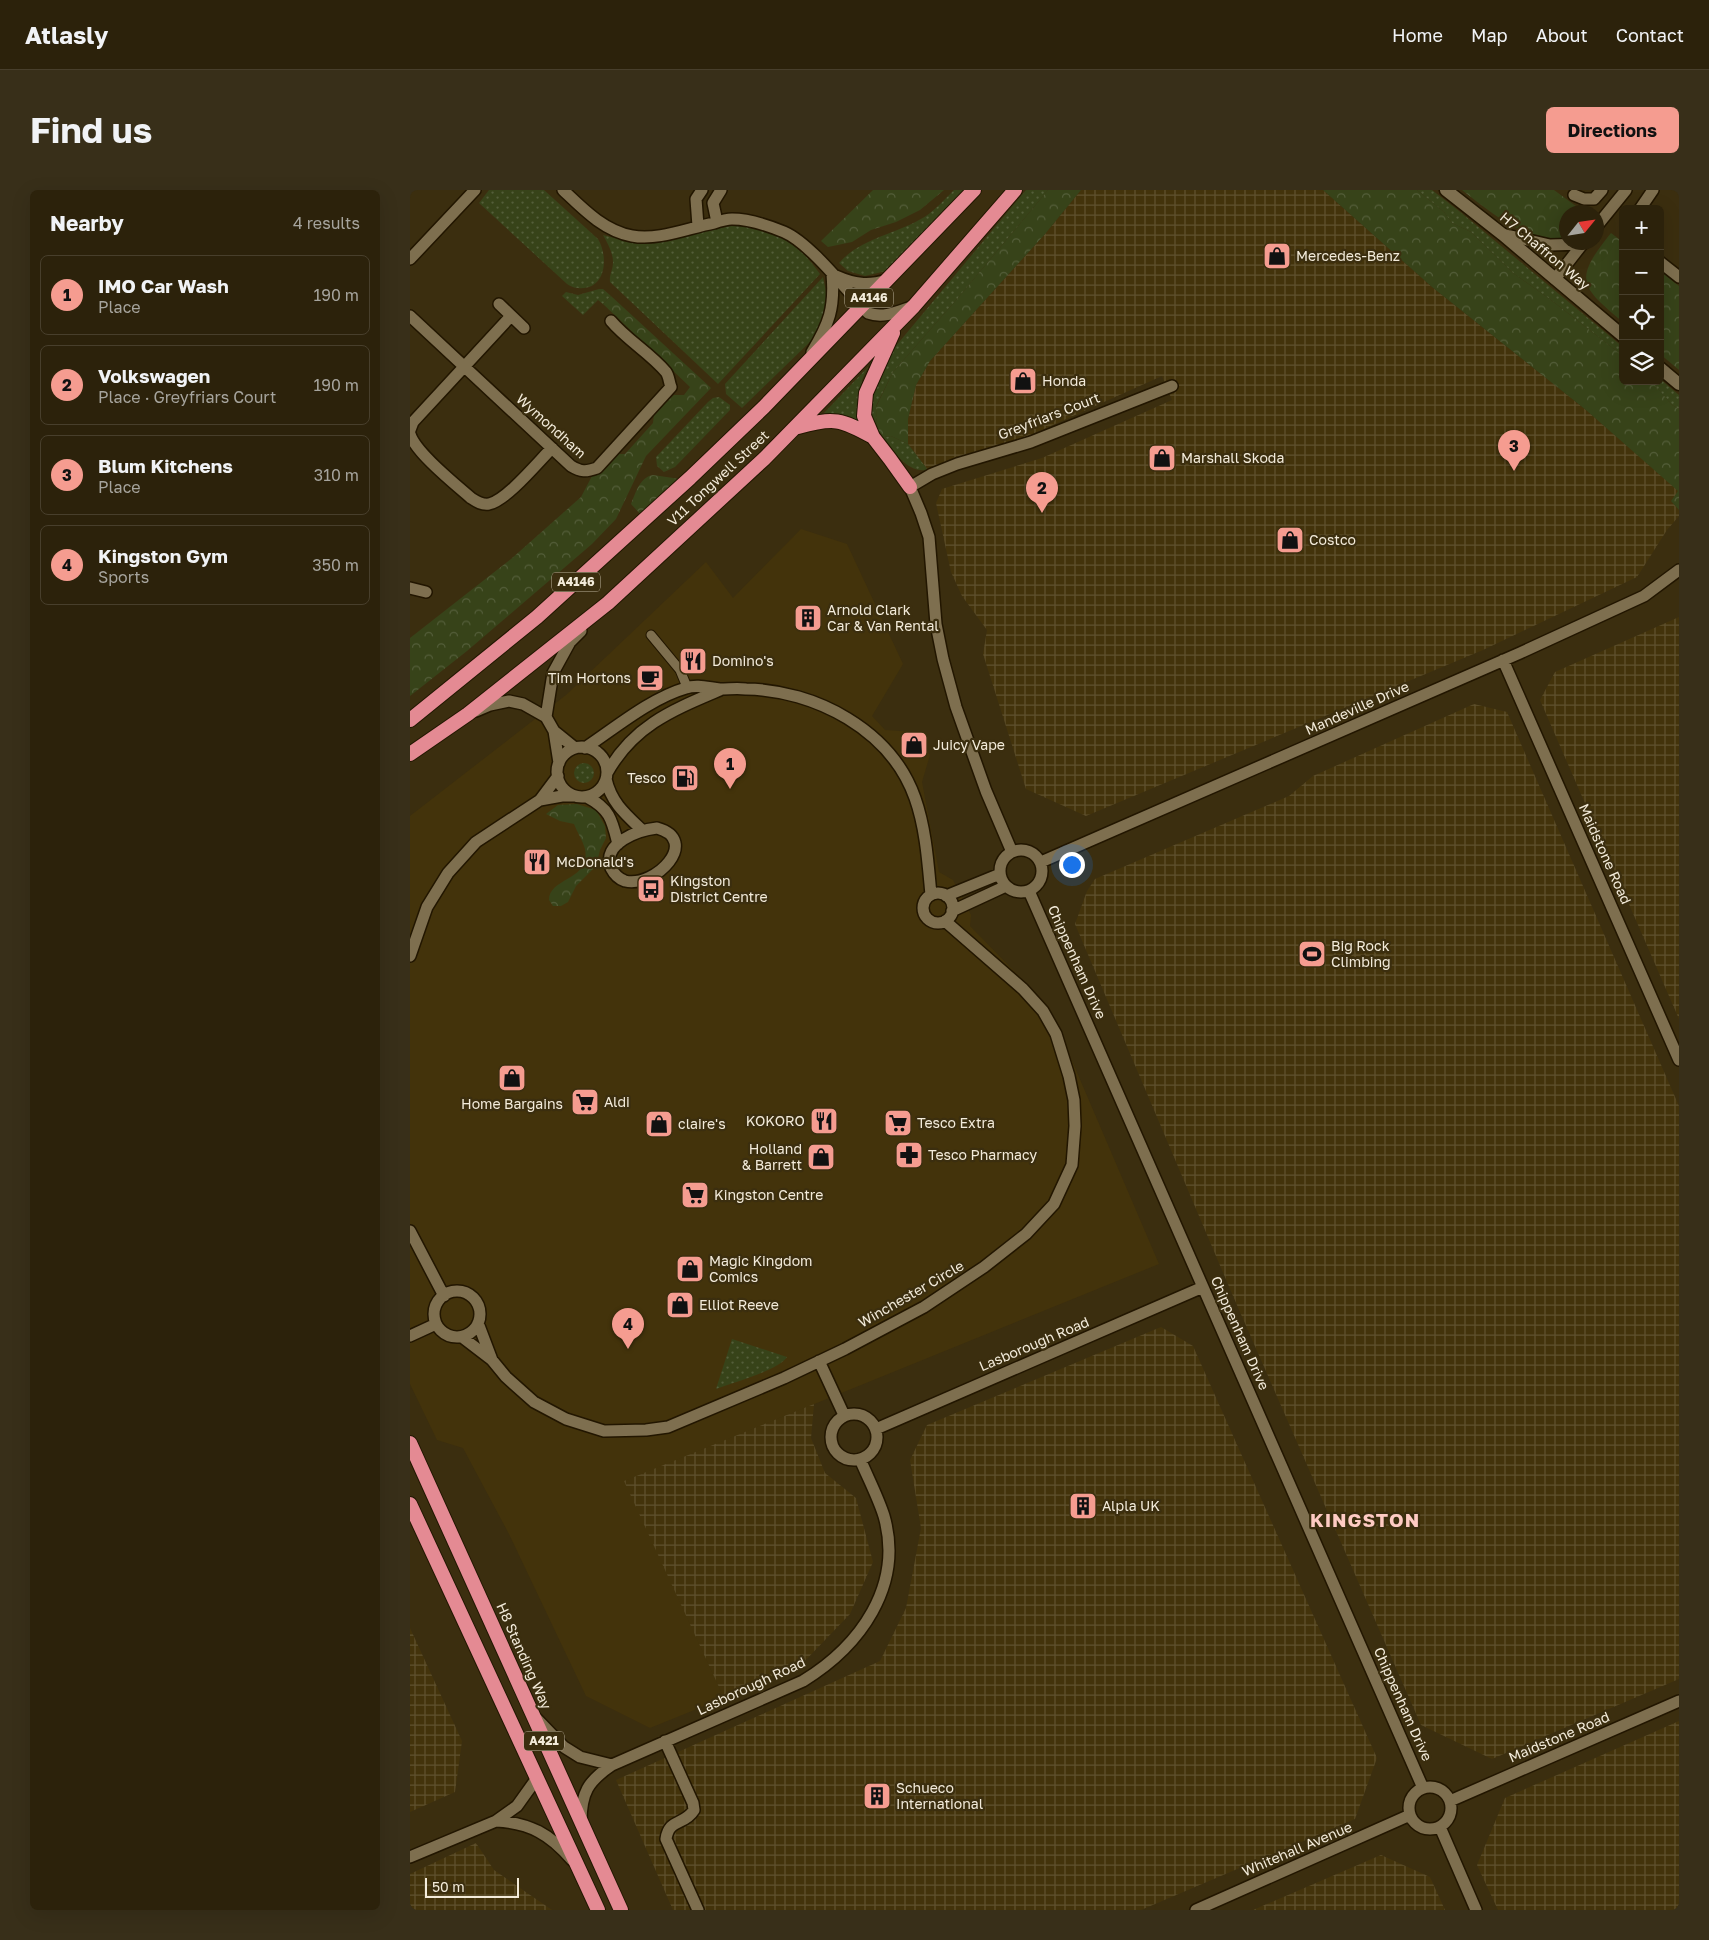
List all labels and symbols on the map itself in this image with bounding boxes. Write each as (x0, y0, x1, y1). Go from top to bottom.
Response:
north arrow (1559, 205, 1604, 250)
street label: H7 Chaffron Way (1497, 208, 1594, 293)
shop icon: Mercedes-Benz (1262, 241, 1292, 271)
place label: Mercedes-Benz (1296, 247, 1400, 264)
road number: A4146 (845, 289, 893, 308)
shop icon: Honda (1008, 366, 1038, 396)
place label: Honda (1042, 372, 1086, 389)
street label: Greyfriars Court (996, 388, 1102, 443)
street label: Wymondham (513, 390, 590, 461)
street label: V11 Tongwell Street (663, 426, 772, 529)
pin: 3 (1498, 430, 1530, 471)
shop icon: Marshall Skoda (1147, 443, 1177, 473)
place label: Marshall Skoda (1181, 449, 1284, 466)
pin: 2 (1026, 472, 1058, 513)
shop icon: Costco (1275, 525, 1305, 555)
place label: Costco (1309, 531, 1356, 548)
road number: A4146 (552, 572, 600, 592)
place label: Arnold Clark Car & Van Rental (827, 601, 939, 634)
building icon: Arnold Clark Car & Van Rental (793, 603, 823, 633)
restaurant icon: Domino's (678, 646, 708, 676)
place label: Domino's (712, 652, 774, 669)
cafe icon: Tim Hortons (635, 663, 665, 693)
place label: Tim Hortons (548, 669, 631, 686)
street label: Mandeville Drive (1302, 677, 1411, 738)
shop icon: Juicy Vape (899, 730, 929, 760)
place label: Juicy Vape (933, 736, 1005, 753)
pin: 1 (714, 748, 746, 789)
fuel station icon: Tesco (670, 763, 700, 793)
place label: Tesco (627, 769, 666, 786)
street label: Maidstone Road (1576, 801, 1635, 907)
restaurant icon: McDonald's (522, 847, 552, 877)
your location (1059, 852, 1085, 878)
place label: McDonald's (556, 853, 634, 870)
place label: Kingston District Centre (670, 872, 768, 905)
bus stop icon: Kingston District Centre (636, 874, 666, 904)
street label: Chippenham Drive (1045, 902, 1110, 1021)
place label: Big Rock Climbing (1331, 937, 1391, 970)
sports icon: Big Rock Climbing (1297, 939, 1327, 969)
shop icon: Home Bargains (497, 1063, 527, 1093)
supermarket icon: Aldi (570, 1087, 600, 1117)
place label: Aldi (604, 1093, 630, 1110)
place label: Home Bargains (461, 1095, 563, 1112)
restaurant icon: KOKORO (809, 1106, 839, 1136)
supermarket icon: Tesco Extra (883, 1108, 913, 1138)
shop icon: claire's (644, 1109, 674, 1139)
place label: KOKORO (746, 1112, 805, 1129)
place label: Tesco Extra (917, 1114, 995, 1131)
place label: claire's (678, 1115, 726, 1132)
place label: Holland & Barrett (742, 1140, 802, 1173)
pharmacy icon: Tesco Pharmacy (894, 1140, 924, 1170)
shop icon: Holland & Barrett (806, 1142, 836, 1172)
place label: Tesco Pharmacy (928, 1146, 1037, 1163)
supermarket icon: Kingston Centre (680, 1180, 710, 1210)
place label: Kingston Centre (714, 1186, 823, 1203)
place label: Magic Kingdom Comics (709, 1252, 812, 1285)
shop icon: Magic Kingdom Comics (675, 1254, 705, 1284)
street label: Winchester Circle (855, 1256, 967, 1331)
street label: Chippenham Drive (1208, 1273, 1273, 1392)
shop icon: Elliot Reeve (665, 1290, 695, 1320)
place label: Elliot Reeve (699, 1296, 779, 1313)
pin: 4 (612, 1308, 644, 1349)
street label: Lasborough Road (976, 1313, 1091, 1374)
building icon: Alpla UK (1068, 1491, 1098, 1521)
place label: Alpla UK (1102, 1497, 1160, 1514)
district label: KINGSTON (1310, 1508, 1420, 1531)
street label: H8 Standing Way (493, 1600, 556, 1712)
street label: Chippenham Drive (1371, 1644, 1436, 1763)
street label: Lasborough Road (694, 1653, 808, 1718)
street label: Maidstone Road (1506, 1708, 1612, 1766)
road number: A421 (524, 1732, 564, 1750)
place label: Schueco International (896, 1779, 983, 1812)
building icon: Schueco International (862, 1781, 892, 1811)
street label: Whitehall Avenue (1239, 1818, 1354, 1879)
scale bar (425, 1875, 519, 1898)

